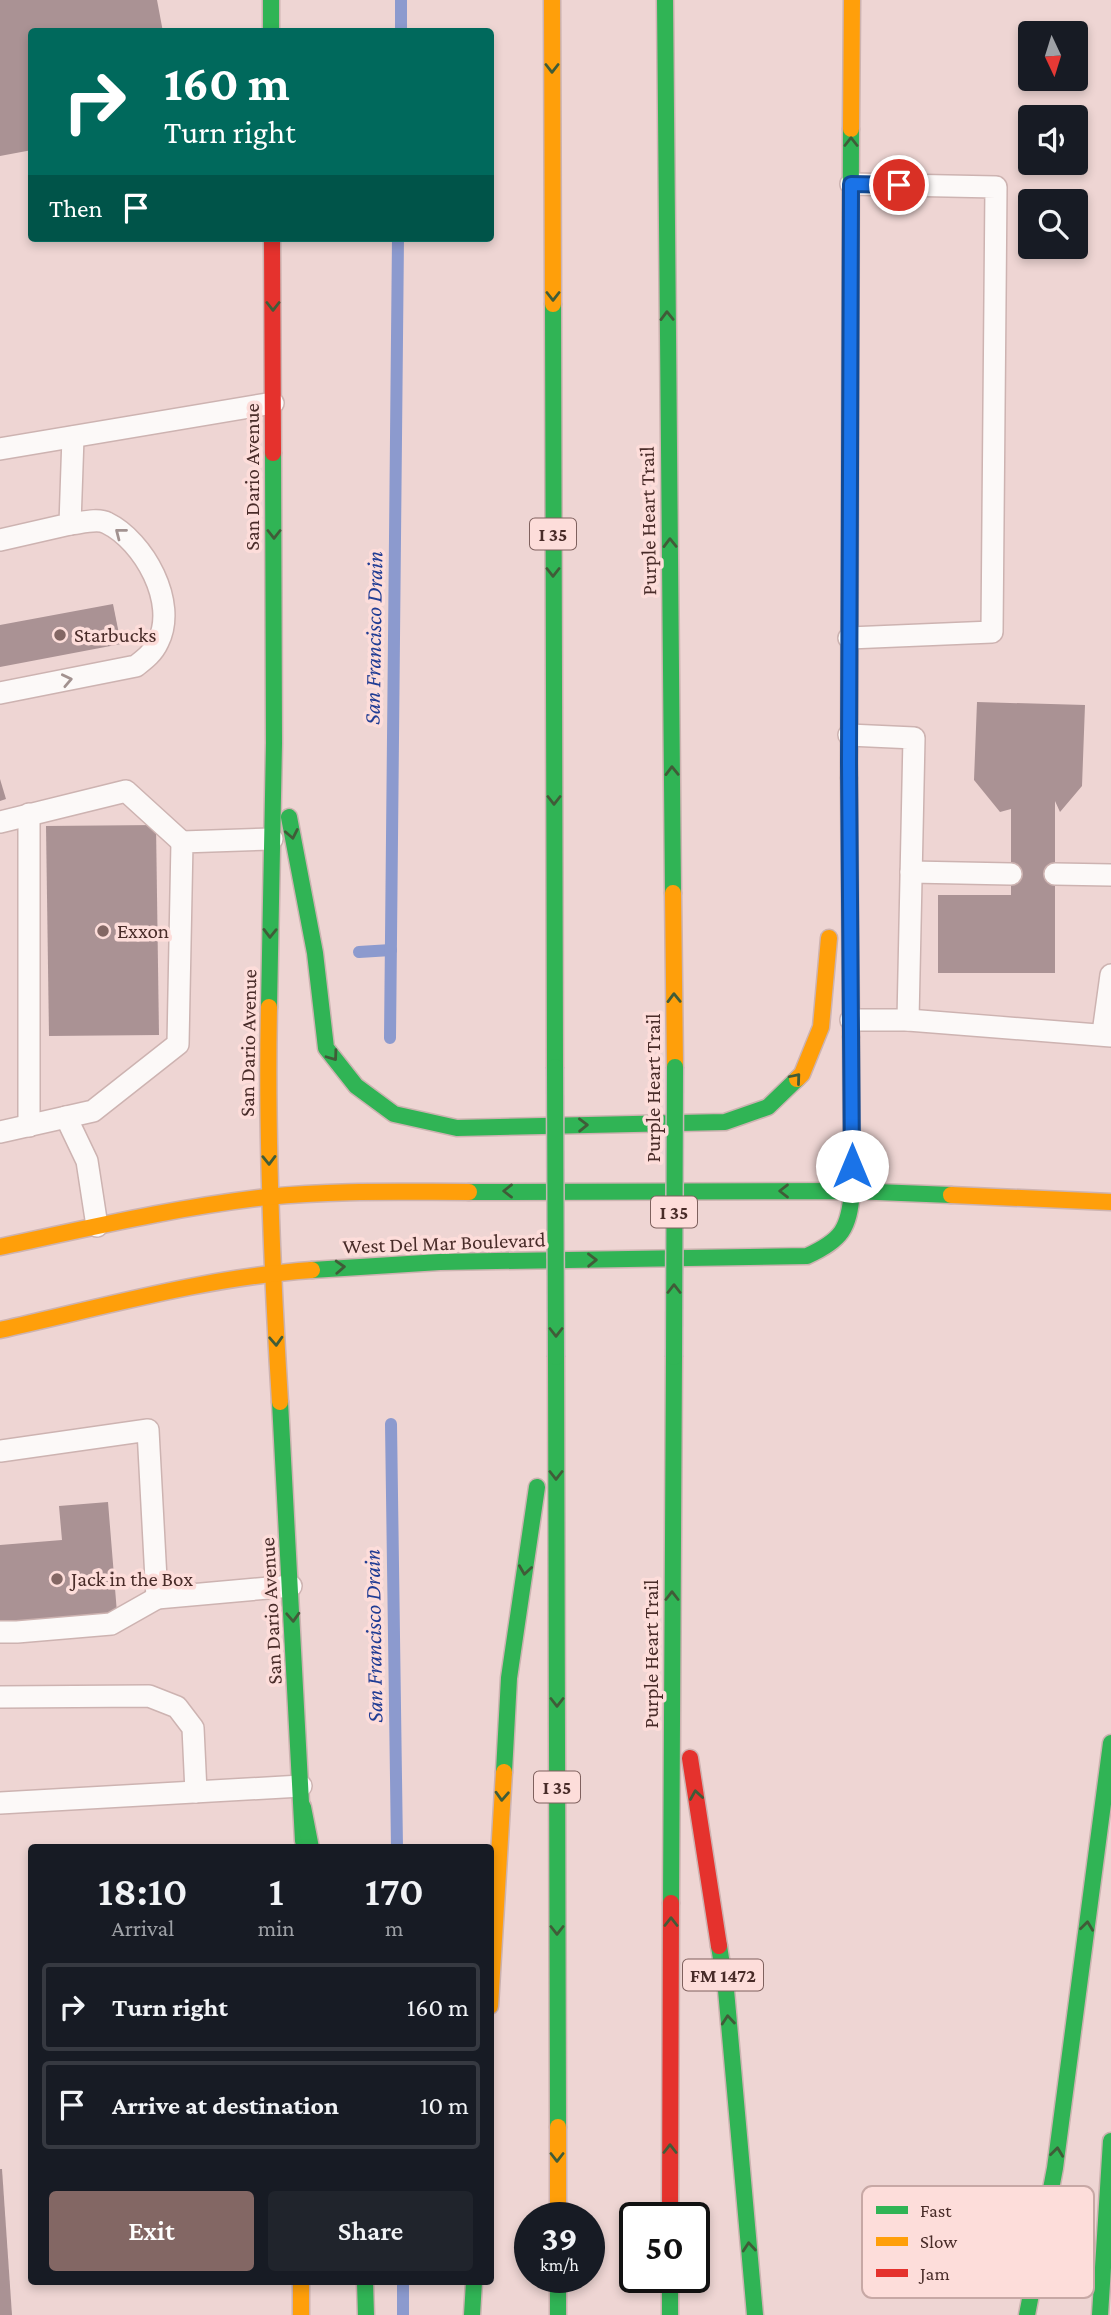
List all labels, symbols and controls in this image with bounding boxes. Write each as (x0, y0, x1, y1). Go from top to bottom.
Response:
north arrow (1018, 21, 1088, 91)
map controls (1018, 21, 1088, 259)
icon: right (49, 56, 140, 147)
text: 160 m (164, 56, 290, 111)
one-way arrow (544, 63, 560, 74)
button: sound (1018, 105, 1088, 175)
text: Turn right (164, 114, 296, 150)
one-way arrow (843, 137, 859, 147)
pin (869, 155, 929, 215)
icon: arrive (880, 166, 918, 204)
icon: arrive (117, 189, 155, 227)
button: search (1018, 189, 1088, 259)
text: Then (49, 194, 103, 223)
one-way arrow (545, 291, 561, 301)
one-way arrow (265, 301, 281, 312)
one-way arrow (660, 310, 675, 321)
street label: San Dario Avenue (240, 403, 264, 551)
street label: Purple Heart Trail (635, 446, 661, 596)
road number: I 35 (530, 519, 576, 550)
one-way arrow (266, 528, 281, 539)
one-way arrow (116, 529, 128, 541)
one-way arrow (662, 538, 678, 548)
water label: San Francisco Drain (358, 551, 388, 725)
one-way arrow (546, 567, 561, 578)
place label: Starbucks (74, 623, 156, 647)
marker: Starbucks (52, 627, 68, 643)
one-way arrow (61, 673, 73, 688)
one-way arrow (664, 765, 680, 776)
one-way arrow (546, 795, 562, 805)
one-way arrow (284, 828, 299, 840)
place label: Exxon (117, 919, 169, 943)
marker: Exxon (95, 923, 111, 939)
one-way arrow (262, 928, 278, 938)
street label: San Dario Avenue (235, 969, 261, 1117)
one-way arrow (666, 993, 682, 1003)
street label: Purple Heart Trail (641, 1013, 665, 1163)
one-way arrow (324, 1048, 337, 1061)
one-way arrow (788, 1074, 800, 1087)
one-way arrow (578, 1118, 589, 1133)
position arrow (815, 1129, 889, 1203)
one-way arrow (261, 1155, 276, 1166)
one-way arrow (502, 1183, 512, 1199)
one-way arrow (778, 1183, 789, 1199)
road number: I 35 (651, 1196, 697, 1228)
street label: West Del Mar Boulevard (342, 1227, 546, 1259)
one-way arrow (587, 1252, 598, 1268)
one-way arrow (335, 1260, 346, 1275)
one-way arrow (666, 1283, 682, 1294)
one-way arrow (548, 1327, 564, 1337)
one-way arrow (269, 1336, 284, 1347)
one-way arrow (548, 1470, 564, 1480)
street label: San Dario Avenue (255, 1537, 287, 1685)
water label: San Francisco Drain (358, 1549, 388, 1723)
one-way arrow (518, 1564, 533, 1576)
place label: Jack in the Box (69, 1567, 193, 1591)
marker: Jack in the Box (49, 1571, 65, 1587)
street label: Purple Heart Trail (639, 1579, 663, 1729)
one-way arrow (664, 1590, 680, 1601)
one-way arrow (285, 1612, 300, 1623)
one-way arrow (549, 1697, 565, 1708)
road number: I 35 (534, 1772, 580, 1802)
one-way arrow (689, 1789, 704, 1801)
one-way arrow (495, 1791, 510, 1802)
text: 18:10 (98, 1867, 188, 1914)
text: 1 (269, 1867, 284, 1914)
text: 170 (365, 1867, 424, 1914)
text: Arrival (112, 1915, 174, 1941)
text: min (258, 1915, 295, 1941)
text: m (385, 1915, 404, 1941)
one-way arrow (663, 1916, 679, 1926)
one-way arrow (1079, 1920, 1094, 1932)
one-way arrow (549, 1925, 565, 1935)
road number: FM 1472 (683, 1960, 763, 1991)
icon: right (53, 1988, 91, 2026)
text: Turn right (112, 1993, 228, 2022)
text: 160 m (407, 1993, 469, 2022)
one-way arrow (721, 2015, 736, 2026)
icon: arrive (53, 2086, 91, 2124)
text: Arrive at destination (112, 2091, 339, 2120)
text: 10 m (420, 2091, 469, 2120)
one-way arrow (662, 2143, 678, 2154)
one-way arrow (1050, 2146, 1065, 2157)
one-way arrow (549, 2152, 565, 2163)
legend (862, 2186, 1094, 2298)
button: Exit (49, 2191, 254, 2271)
button: Share (268, 2191, 473, 2271)
text: Fast (920, 2200, 952, 2221)
speed limit sign: 50 (619, 2202, 710, 2293)
text: 39 (541, 2219, 578, 2258)
text: Slow (920, 2231, 957, 2252)
one-way arrow (742, 2241, 757, 2252)
text: km/h (540, 2255, 579, 2275)
text: Jam (918, 2263, 950, 2284)

